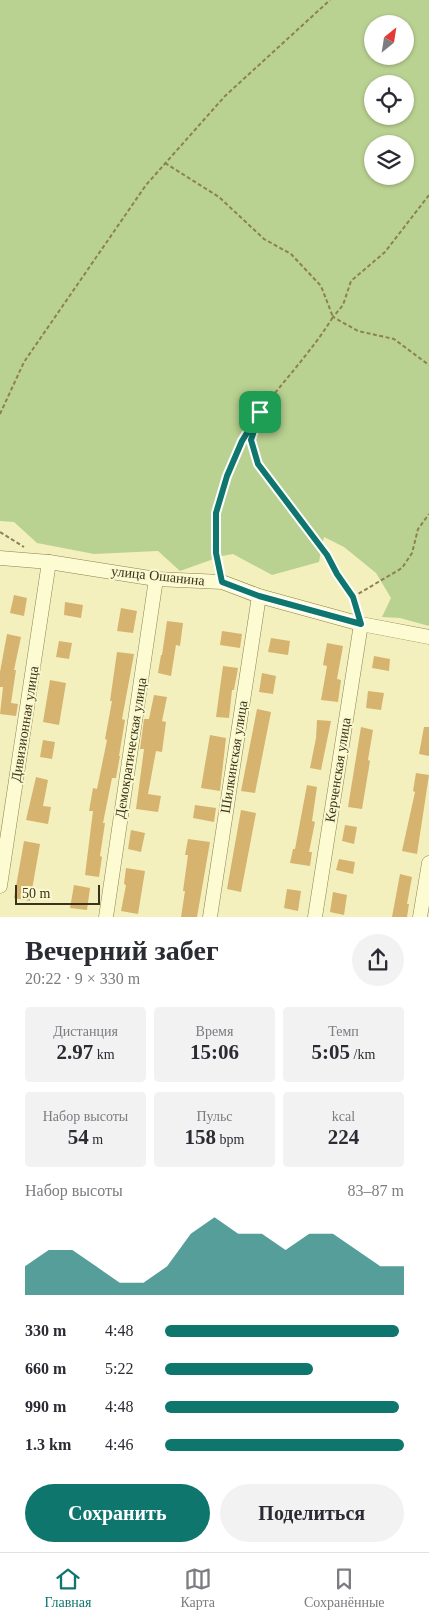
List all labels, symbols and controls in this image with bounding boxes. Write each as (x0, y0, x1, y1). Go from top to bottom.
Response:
north arrow (364, 15, 414, 65)
map controls (364, 15, 414, 185)
button: locate (364, 75, 414, 125)
button: layers (364, 135, 414, 185)
pin (239, 391, 281, 433)
icon: arrive (246, 398, 274, 426)
street label: улица Ошанина (111, 564, 206, 588)
street label: Дивизионная улица (8, 664, 42, 783)
street label: Демократическая улица (112, 676, 150, 819)
street label: Шилкинская улица (218, 699, 250, 814)
street label: Керченская улица (322, 716, 354, 823)
scale bar (15, 882, 100, 905)
text: 50 m (22, 886, 50, 901)
button: share (352, 934, 404, 986)
text: Вечерний забег (25, 935, 219, 966)
text: 20:22 · 9 × 330 m (25, 970, 140, 987)
text: Дистанция (53, 1024, 118, 1039)
text: Время (196, 1024, 233, 1039)
text: Темп (328, 1024, 359, 1039)
text: 2.97 (56, 1040, 93, 1064)
text: 15:06 (190, 1040, 239, 1064)
text: 5:05 (312, 1040, 350, 1064)
text: km (93, 1047, 115, 1062)
text: /km (350, 1047, 375, 1062)
text: Набор высоты (43, 1109, 128, 1124)
text: Пульс (196, 1109, 233, 1124)
text: kcal (332, 1109, 355, 1124)
text: 54 (68, 1125, 89, 1149)
text: 158 (185, 1125, 216, 1149)
text: 224 (328, 1125, 359, 1149)
text: m (89, 1132, 103, 1147)
text: bpm (216, 1132, 244, 1147)
text: Набор высоты (25, 1182, 123, 1199)
text: 83–87 m (348, 1182, 404, 1199)
text: 330 m (25, 1322, 66, 1339)
text: 4:48 (105, 1322, 133, 1339)
text: 660 m (25, 1360, 66, 1377)
text: 5:22 (105, 1360, 133, 1377)
text: 990 m (25, 1398, 66, 1415)
text: 4:48 (105, 1398, 133, 1415)
text: 1.3 km (25, 1436, 71, 1453)
text: 4:46 (105, 1436, 133, 1453)
button: Сохранить (25, 1484, 210, 1542)
button: Поделиться (220, 1484, 404, 1542)
tab: Главная (44, 1565, 91, 1611)
tab: Карта (180, 1565, 215, 1611)
tab: Сохранённые (304, 1565, 385, 1611)

